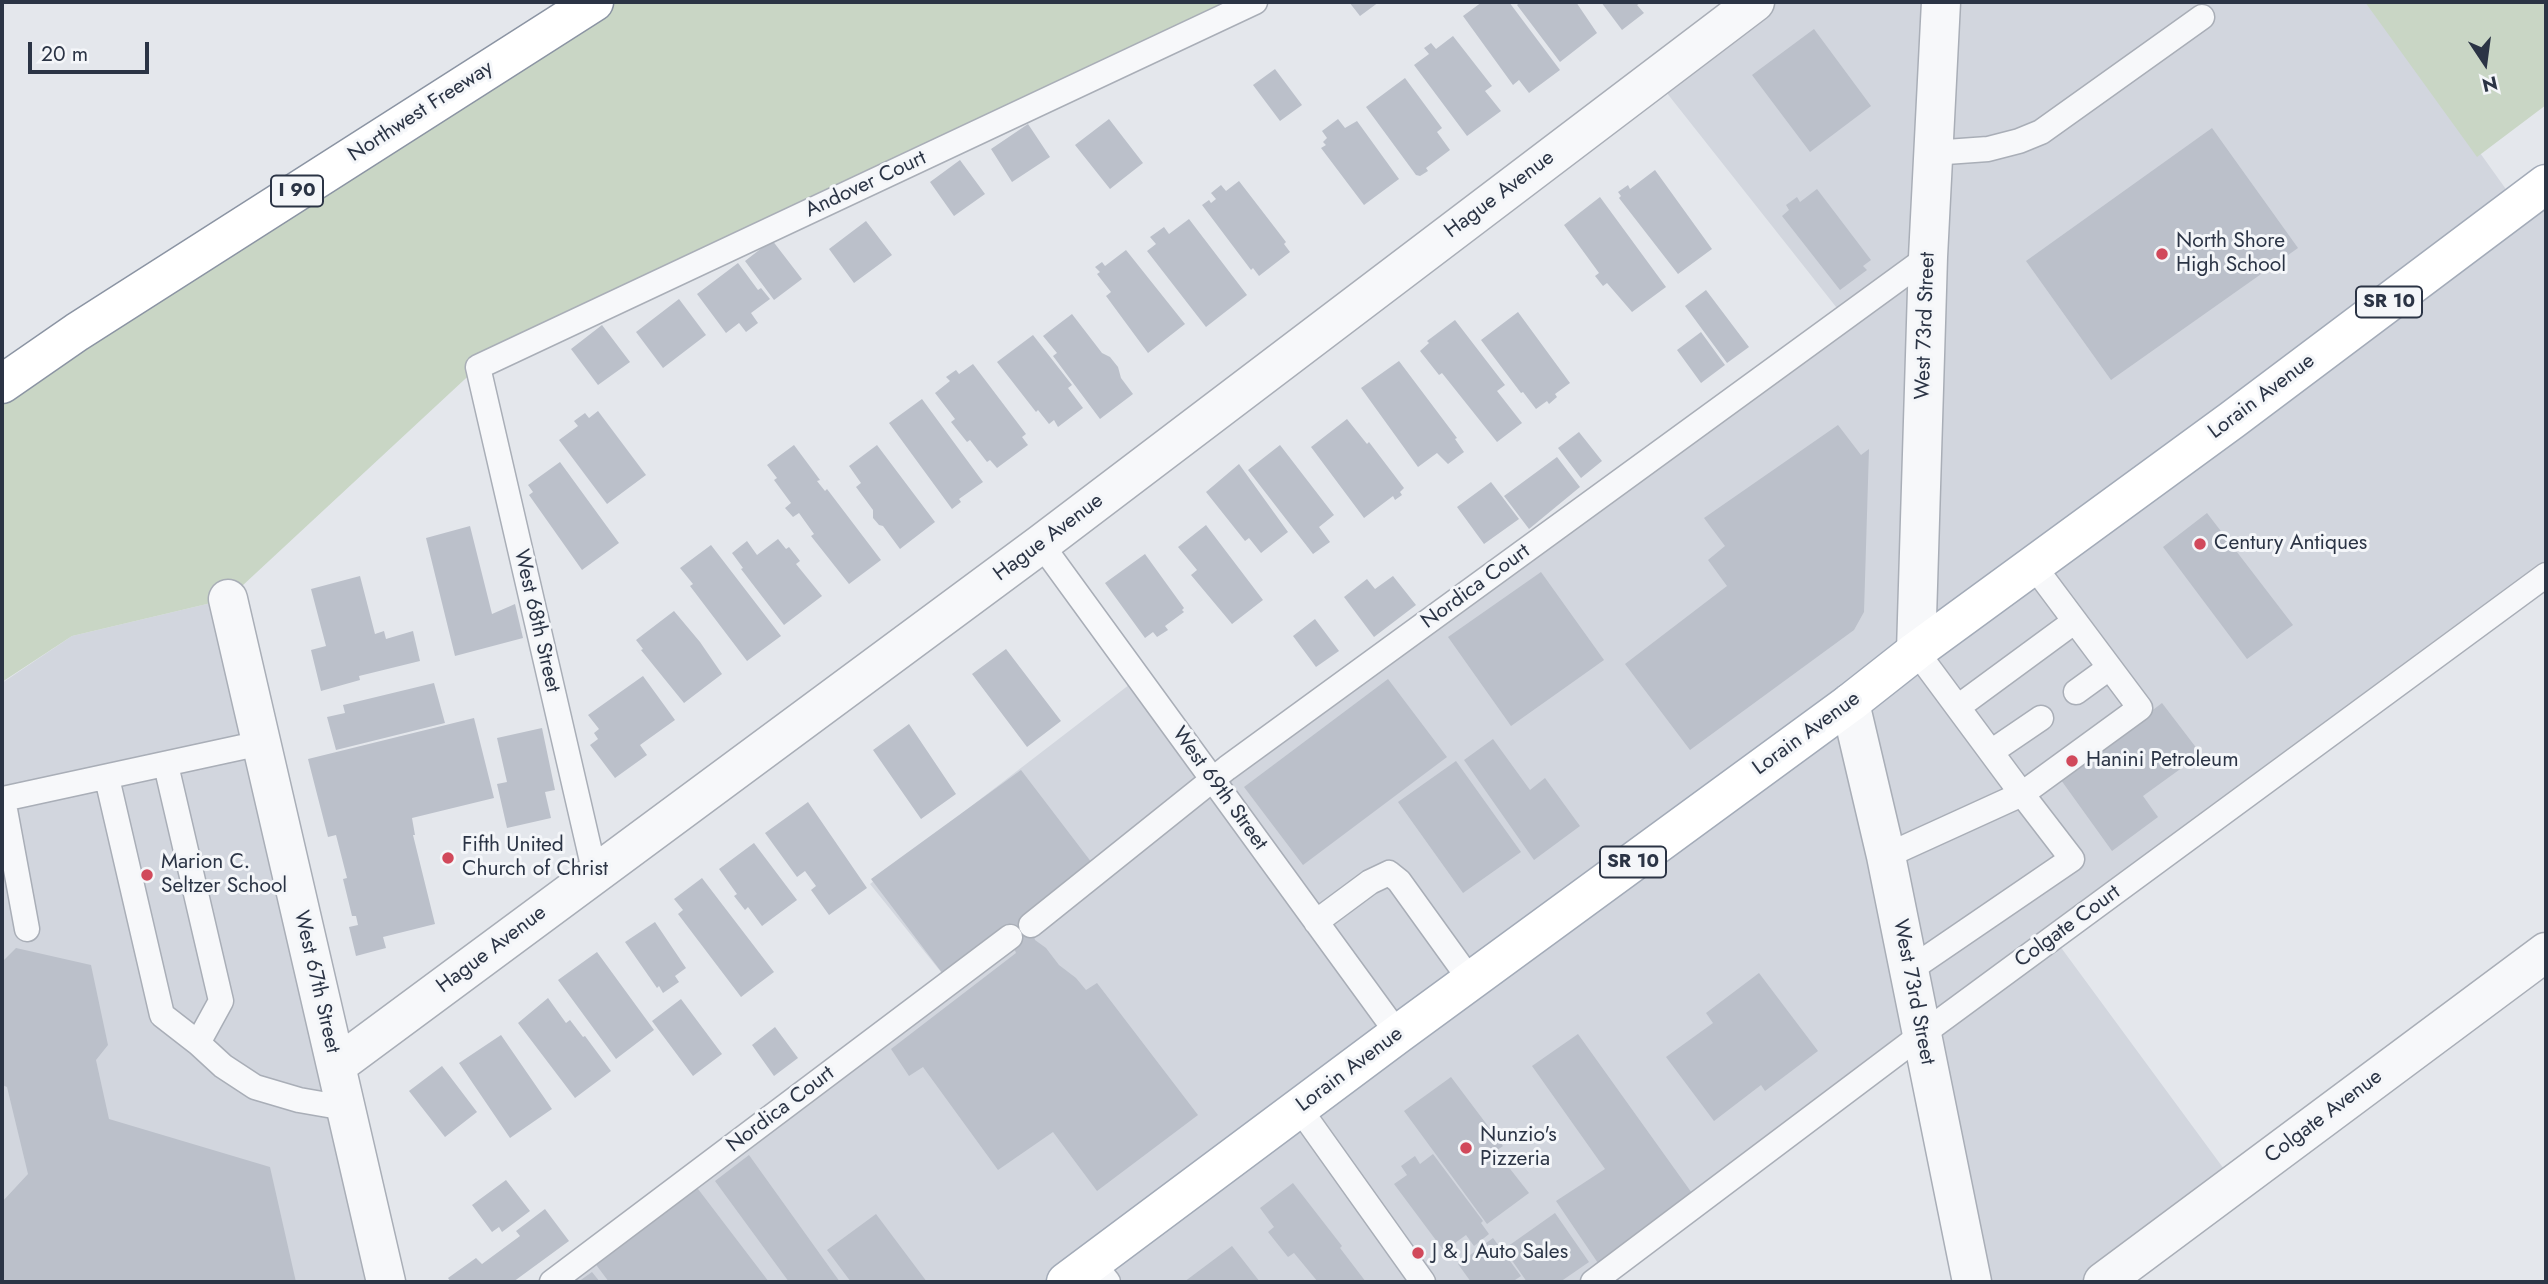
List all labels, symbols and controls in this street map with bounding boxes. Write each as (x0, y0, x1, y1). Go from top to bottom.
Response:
scale bar (32, 28, 152, 72)
north arrow (2450, 28, 2520, 98)
text: 20 m (41, 39, 88, 69)
street label: Northwest Freeway (344, 56, 498, 168)
text: N (2479, 69, 2500, 99)
street label: Andover Court (802, 146, 930, 224)
street label: Hague Avenue (1440, 146, 1560, 244)
road number: I 90 (271, 176, 323, 206)
place label: North Shore High School (2176, 229, 2286, 279)
marker: North Shore High School (2154, 246, 2170, 262)
street label: West 73rd Street (1911, 252, 1941, 400)
road number: SR 10 (2356, 286, 2422, 318)
street label: Lorain Avenue (2204, 349, 2320, 445)
street label: Hague Avenue (989, 489, 1109, 587)
place label: Century Antiques (2214, 531, 2367, 557)
marker: Century Antiques (2192, 536, 2208, 552)
street label: Nordica Court (1417, 539, 1535, 635)
street label: West 68th Street (507, 547, 565, 695)
street label: Lorain Avenue (1748, 687, 1866, 781)
street label: West 69th Street (1166, 722, 1272, 856)
place label: Hanini Petroleum (2086, 748, 2239, 774)
marker: Hanini Petroleum (2064, 753, 2080, 769)
place label: Fifth United Church of Christ (462, 833, 608, 883)
road number: SR 10 (1600, 846, 1666, 877)
place label: Marion C. Seltzer School (161, 850, 287, 900)
marker: Fifth United Church of Christ (440, 850, 456, 866)
marker: Marion C. Seltzer School (139, 867, 155, 883)
street label: Colgate Court (2010, 880, 2126, 974)
street label: Hague Avenue (432, 901, 552, 999)
street label: West 67th Street (287, 908, 345, 1056)
street label: West 73rd Street (1887, 917, 1939, 1067)
street label: Lorain Avenue (1292, 1022, 1408, 1118)
street label: Nordica Court (722, 1061, 840, 1159)
street label: Colgate Avenue (2260, 1065, 2388, 1169)
place label: Nunzio's Pizzeria (1480, 1123, 1557, 1173)
marker: Nunzio's Pizzeria (1458, 1140, 1474, 1156)
place label: J & J Auto Sales (1432, 1240, 1568, 1266)
marker: J & J Auto Sales (1410, 1245, 1426, 1261)

